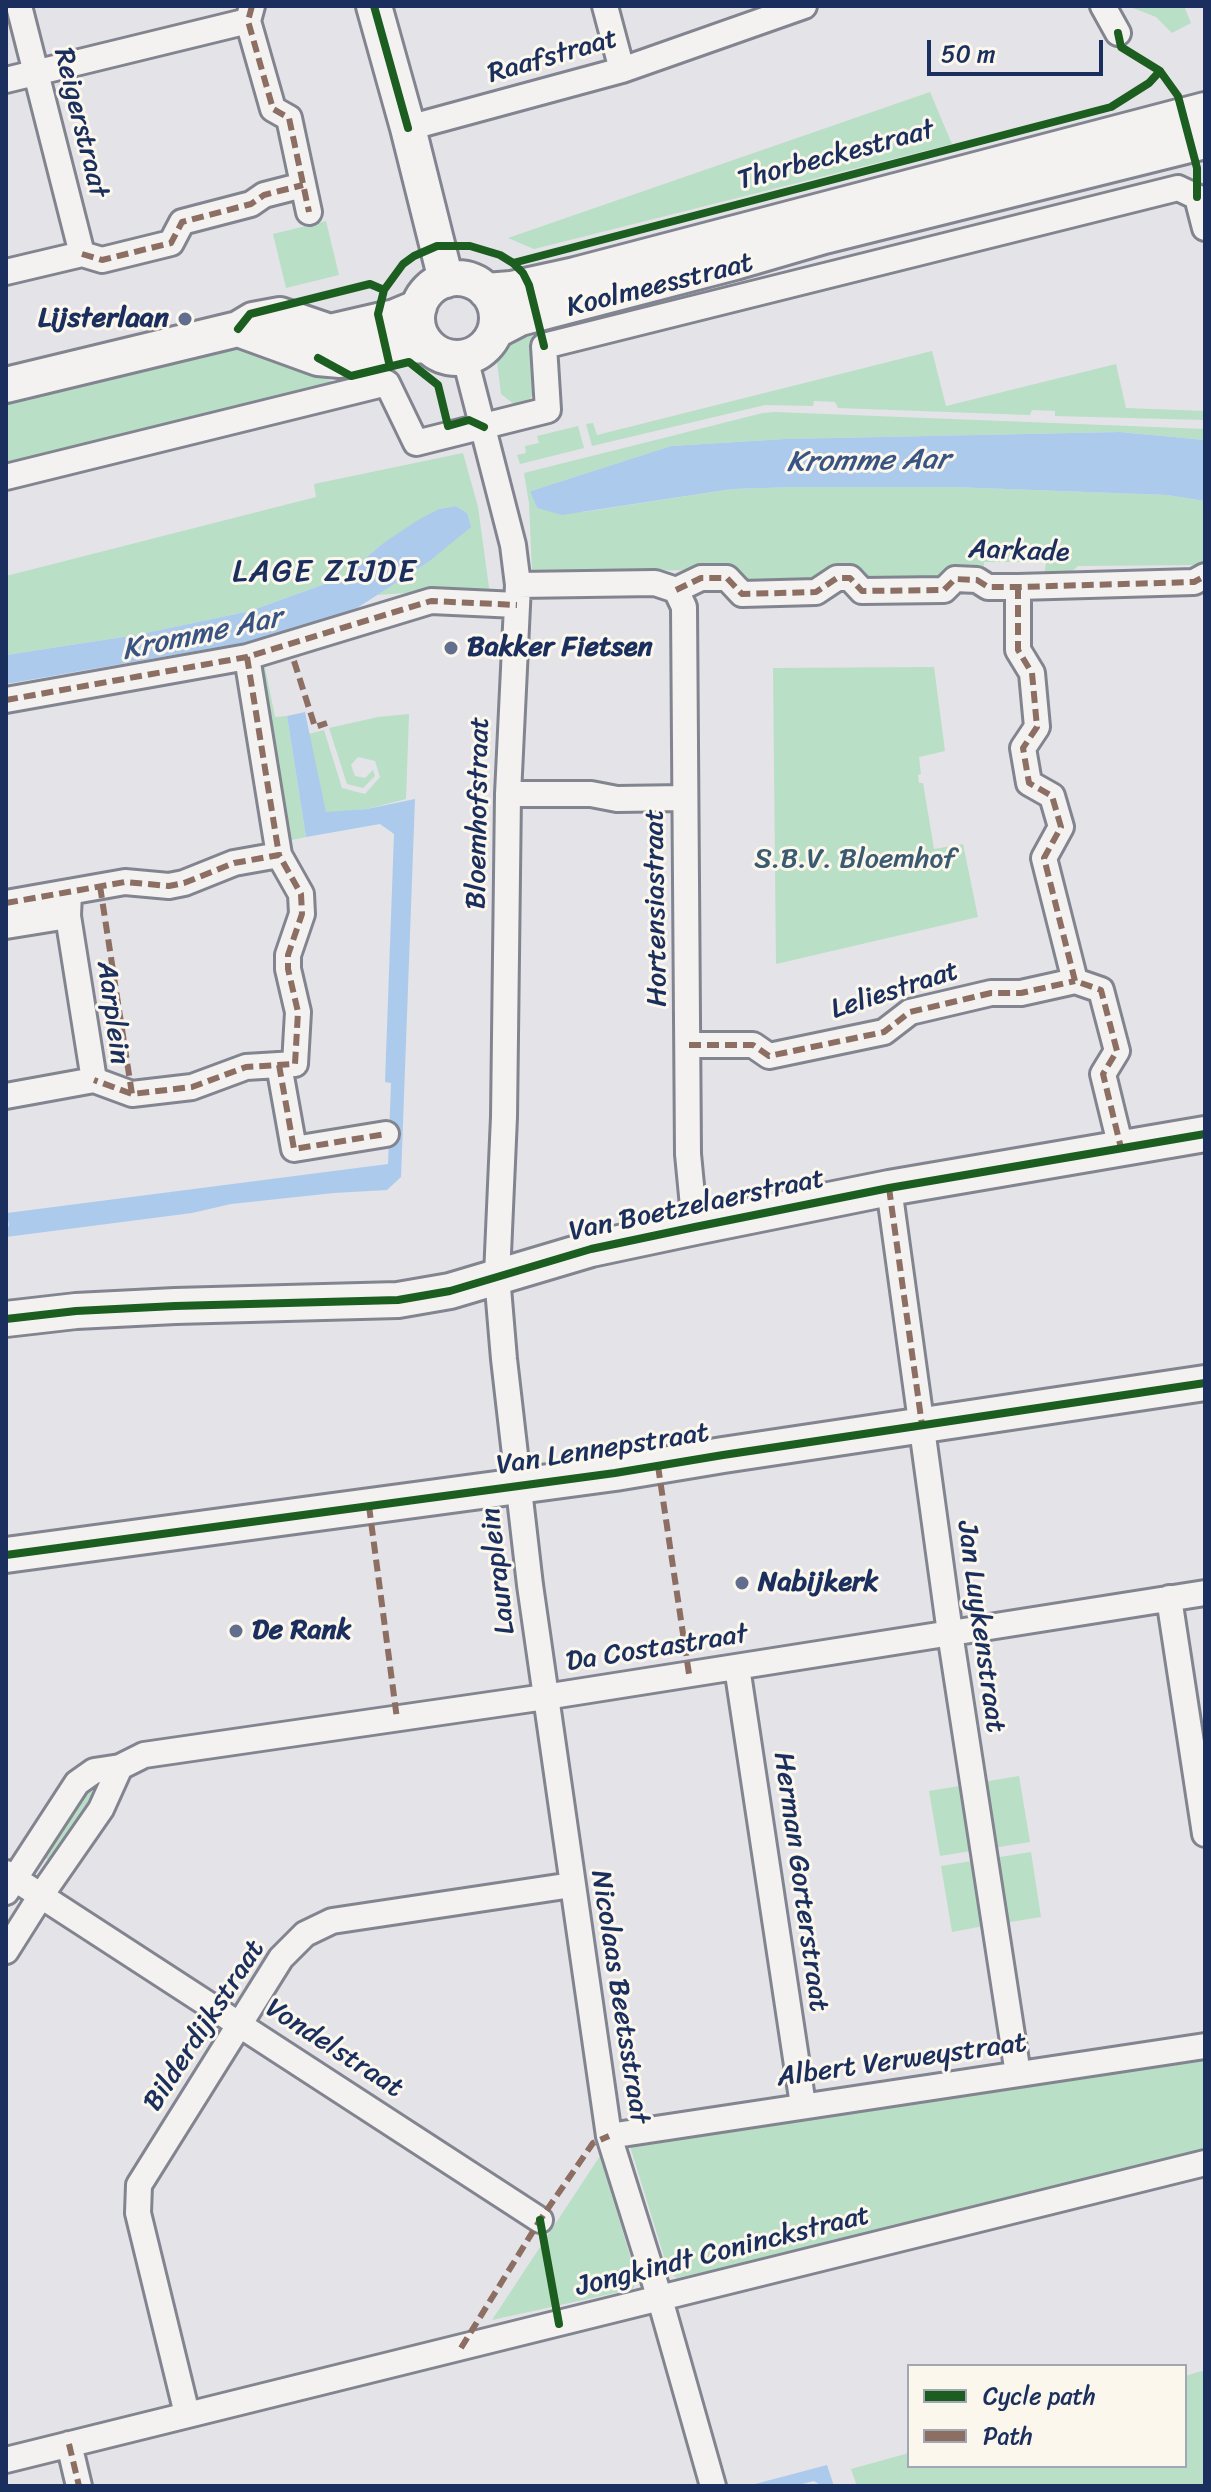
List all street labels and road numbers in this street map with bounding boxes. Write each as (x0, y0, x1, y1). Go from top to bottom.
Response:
street label: Raafstraat (484, 22, 622, 92)
street label: Reigerstraat (45, 45, 115, 201)
street label: Thorbeckestraat (734, 114, 938, 198)
street label: Koolmeesstraat (563, 247, 757, 325)
street label: Aarkade (968, 533, 1070, 571)
street label: Bloemhofstraat (461, 716, 497, 910)
street label: Hortensiastraat (638, 809, 676, 1007)
street label: Leliestraat (827, 955, 963, 1027)
street label: Aarplein (88, 959, 136, 1067)
street label: Van Boetzelaerstraat (566, 1163, 828, 1249)
street label: Van Lennepstraat (494, 1417, 712, 1483)
street label: Lauraplein (475, 1506, 523, 1636)
street label: Jan Luykenstraat (949, 1519, 1011, 1735)
street label: Da Costastraat (564, 1618, 750, 1680)
street label: Herman Gorterstraat (765, 1750, 835, 2014)
street label: Nicolaas Beetsstraat (582, 1868, 656, 2126)
street label: Bilderdijkstraat (137, 1934, 273, 2118)
street label: Vondelstraat (259, 1992, 409, 2106)
street label: Albert Verweystraat (775, 2027, 1029, 2095)
street label: Jongkindt Coninckstraat (572, 2199, 874, 2305)

